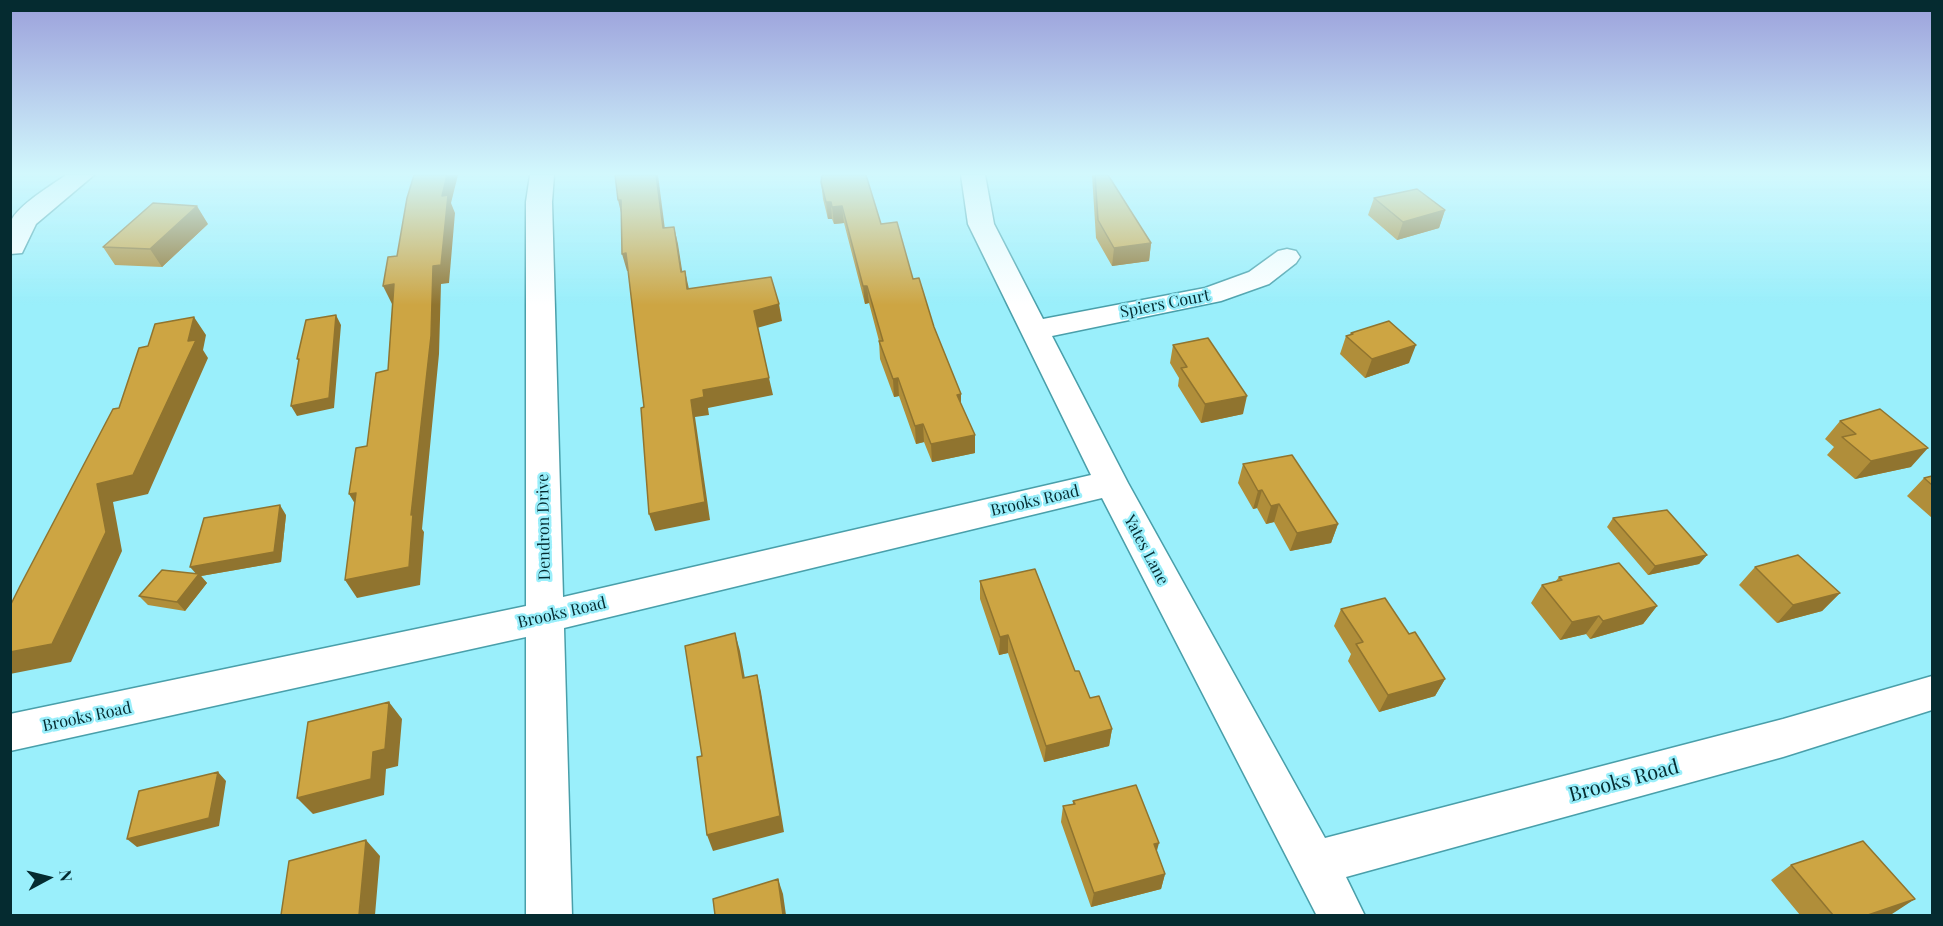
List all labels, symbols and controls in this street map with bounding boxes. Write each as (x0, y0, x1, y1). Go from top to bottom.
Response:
street label: Spiers Court (1119, 286, 1211, 322)
street label: Dendron Drive (533, 473, 555, 581)
street label: Brooks Road (989, 481, 1081, 521)
street label: Yates Lane (1120, 512, 1172, 588)
street label: Brooks Road (516, 593, 608, 633)
street label: Brooks Road (41, 698, 133, 736)
street label: Brooks Road (1566, 755, 1682, 807)
north arrow (18, 848, 78, 908)
text: N (55, 869, 77, 883)

